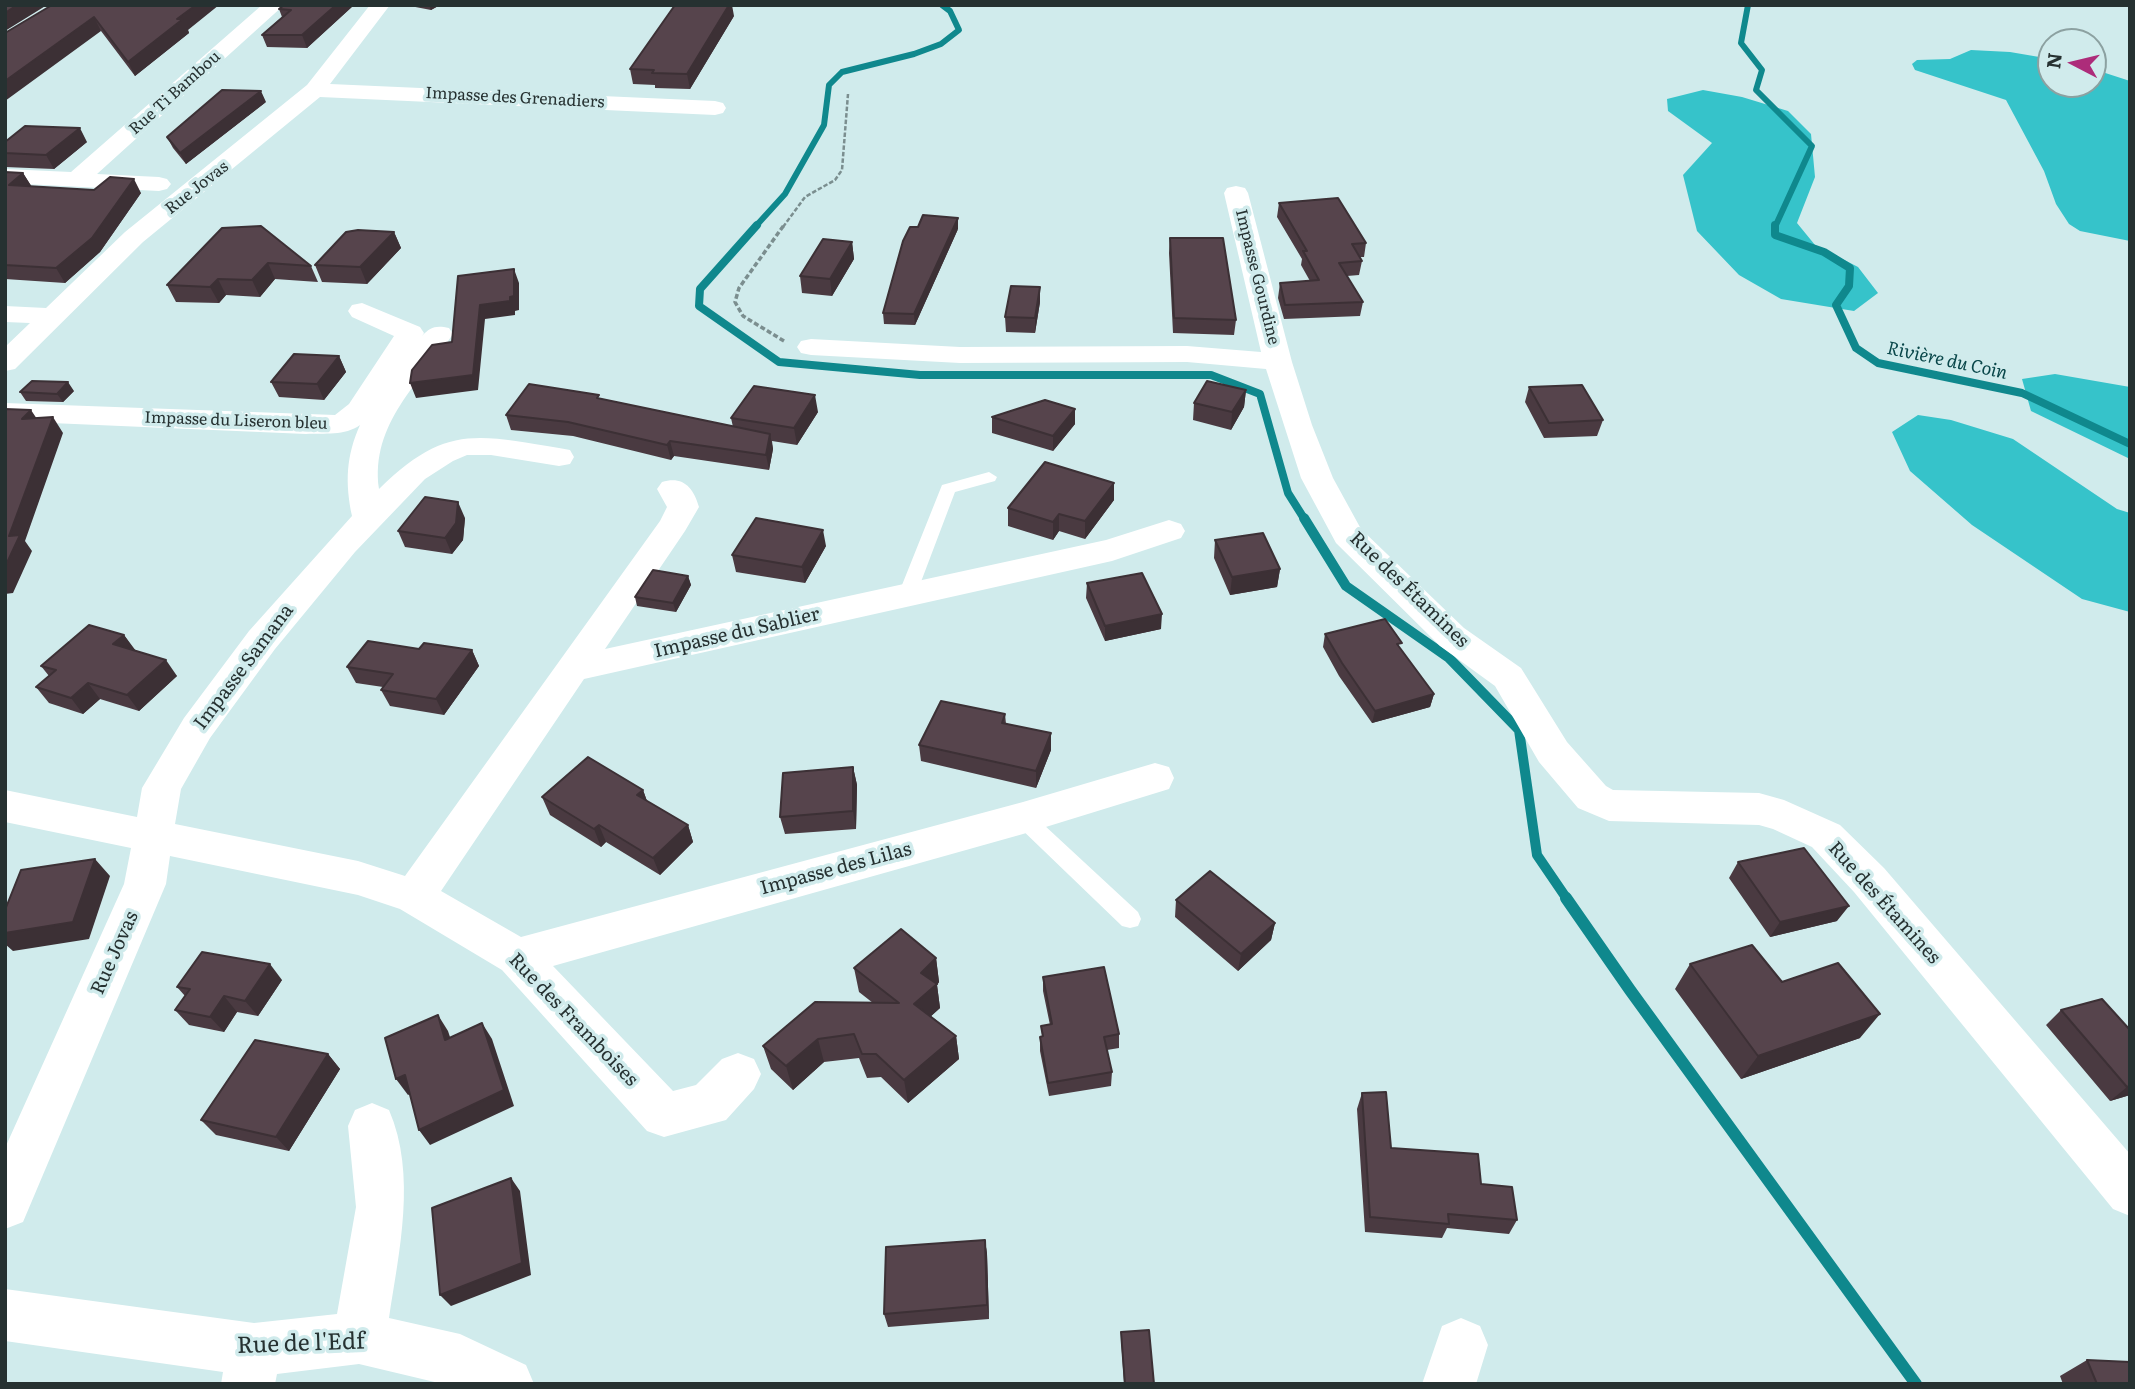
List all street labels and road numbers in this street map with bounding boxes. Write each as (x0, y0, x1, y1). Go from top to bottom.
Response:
street label: Rue Ti Bambou (126, 47, 224, 139)
street label: Impasse des Grenadiers (425, 84, 605, 112)
street label: Rue Jovas (162, 157, 232, 219)
street label: Impasse Gourdine (1231, 207, 1283, 347)
street label: Impasse du Liseron bleu (144, 408, 328, 434)
street label: Rue des Étamines (1345, 527, 1473, 653)
street label: Impasse Samana (189, 600, 299, 734)
street label: Impasse du Sablier (652, 603, 822, 663)
street label: Rue des Étamines (1823, 837, 1945, 969)
street label: Impasse des Lilas (758, 838, 914, 900)
street label: Rue Jovas (87, 908, 143, 998)
street label: Rue des Framboises (504, 949, 642, 1091)
street label: Rue de l'Edf (237, 1328, 365, 1360)

